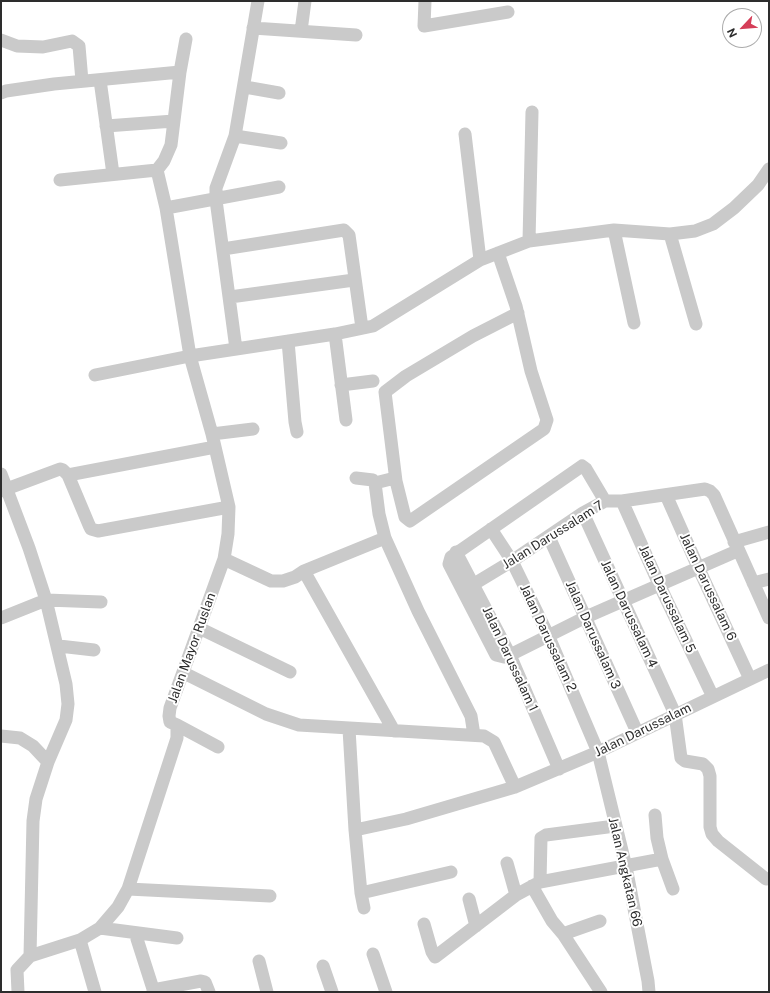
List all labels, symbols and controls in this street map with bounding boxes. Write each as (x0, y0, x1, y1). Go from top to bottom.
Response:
north arrow (722, 8, 762, 48)
text: N (725, 26, 739, 39)
street label: Jalan Darussalam 7 (500, 498, 606, 572)
street label: Jalan Darussalam 6 (676, 531, 740, 643)
street label: Jalan Darussalam 5 (635, 543, 699, 655)
street label: Jalan Darussalam 4 (597, 558, 661, 670)
street label: Jalan Darussalam 3 (562, 578, 624, 692)
street label: Jalan Darussalam 2 (516, 582, 580, 694)
street label: Jalan Mayor Ruslan (165, 591, 219, 705)
street label: Jalan Darussalam 1 (479, 604, 541, 714)
street label: Jalan Darussalam (592, 700, 694, 760)
street label: Jalan Angkatan 66 (605, 816, 645, 928)

